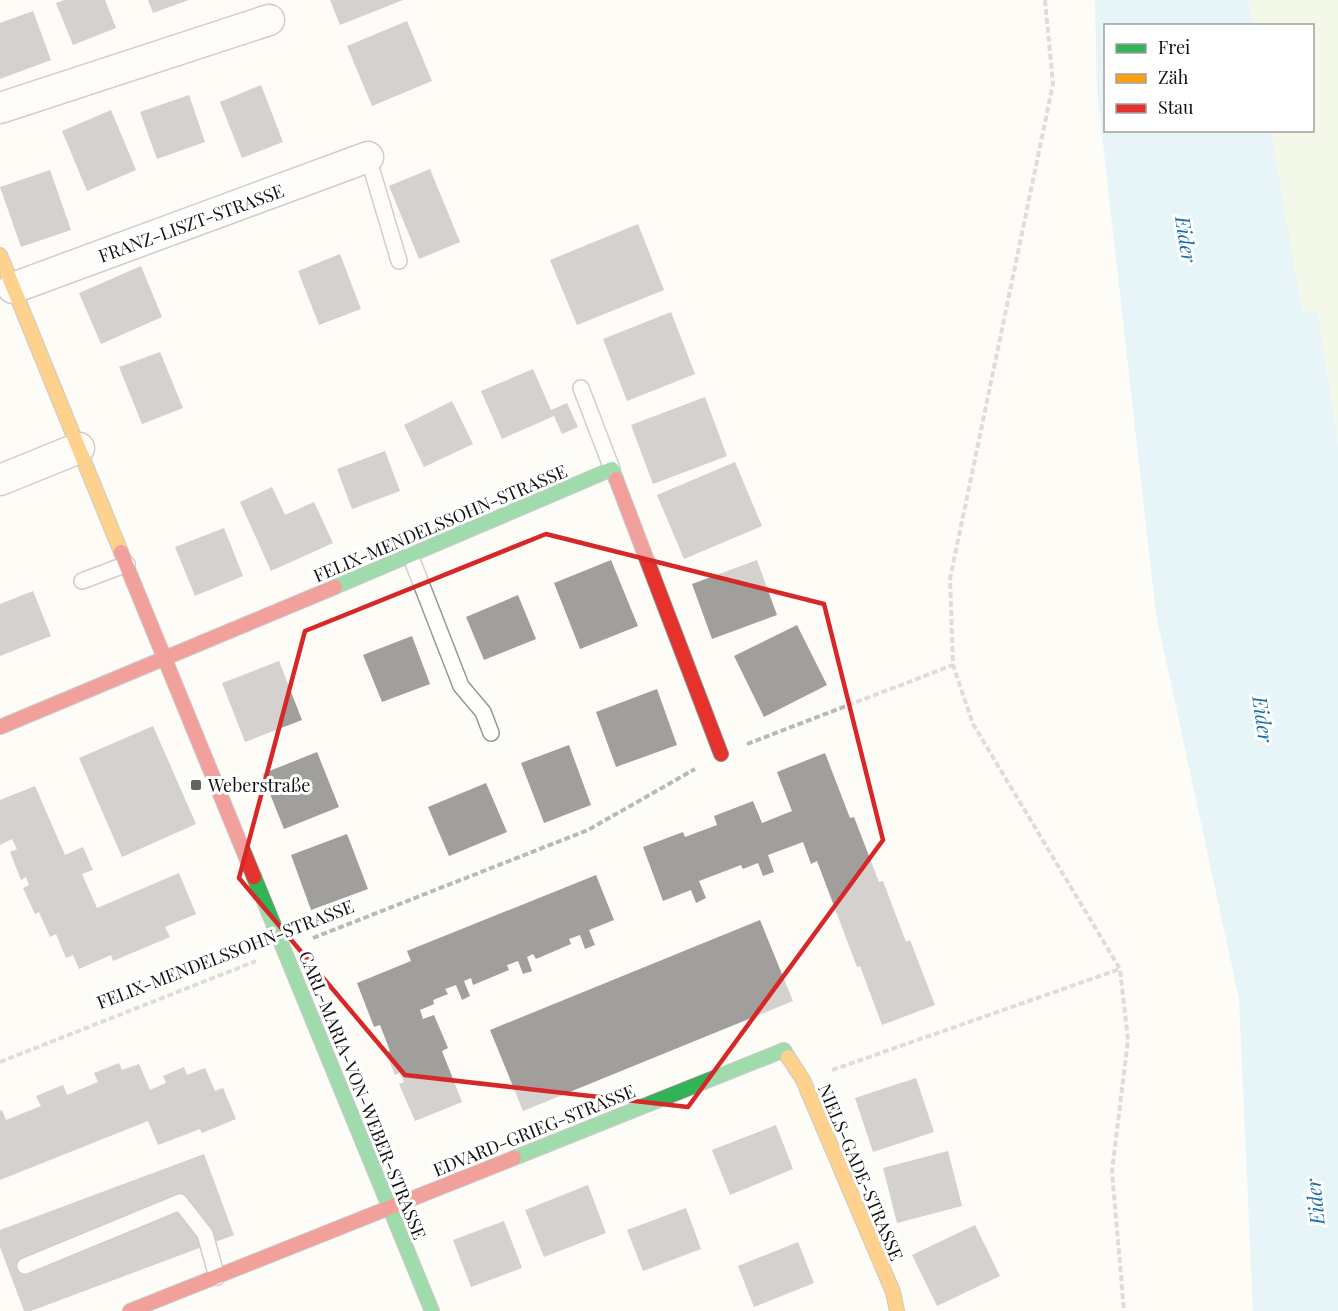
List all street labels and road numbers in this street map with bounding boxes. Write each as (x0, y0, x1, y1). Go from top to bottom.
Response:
street label: FRANZ-LISZT-STRASSE (95, 178, 287, 268)
street label: FELIX-MENDELSSOHN-STRASSE (309, 459, 571, 587)
street label: FELIX-MENDELSSOHN-STRASSE (93, 894, 357, 1014)
street label: CARL-MARIA-VON-WEBER-STRASSE (294, 947, 432, 1243)
street label: EDVARD-GRIEG-STRASSE (429, 1078, 639, 1182)
street label: NIELS-GADE-STRASSE (813, 1080, 909, 1264)

